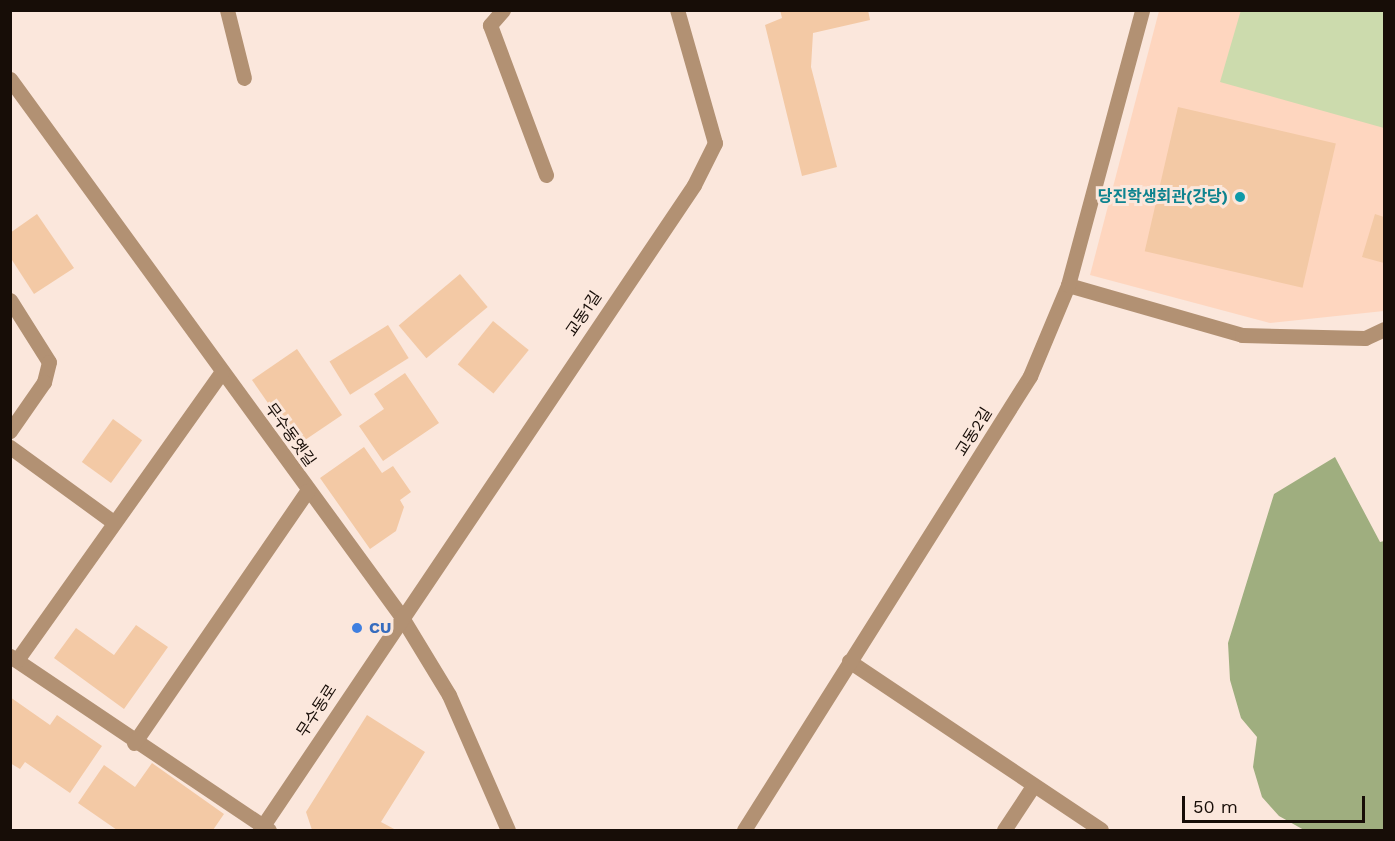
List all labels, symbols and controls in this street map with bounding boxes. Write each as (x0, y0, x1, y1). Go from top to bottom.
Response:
place label: 당진학생회관(강당) (1098, 187, 1228, 207)
marker: 당진학생회관(강당) (1233, 190, 1247, 204)
street label: 교동1길 (562, 288, 606, 340)
street label: 무수동옛길 (261, 400, 319, 470)
street label: 교동2길 (952, 404, 996, 460)
place label: CU (369, 618, 391, 638)
marker: CU (350, 621, 364, 635)
street label: 무수동로 (293, 681, 341, 741)
scale bar (1185, 784, 1368, 822)
text: 50 m (1193, 796, 1238, 817)

